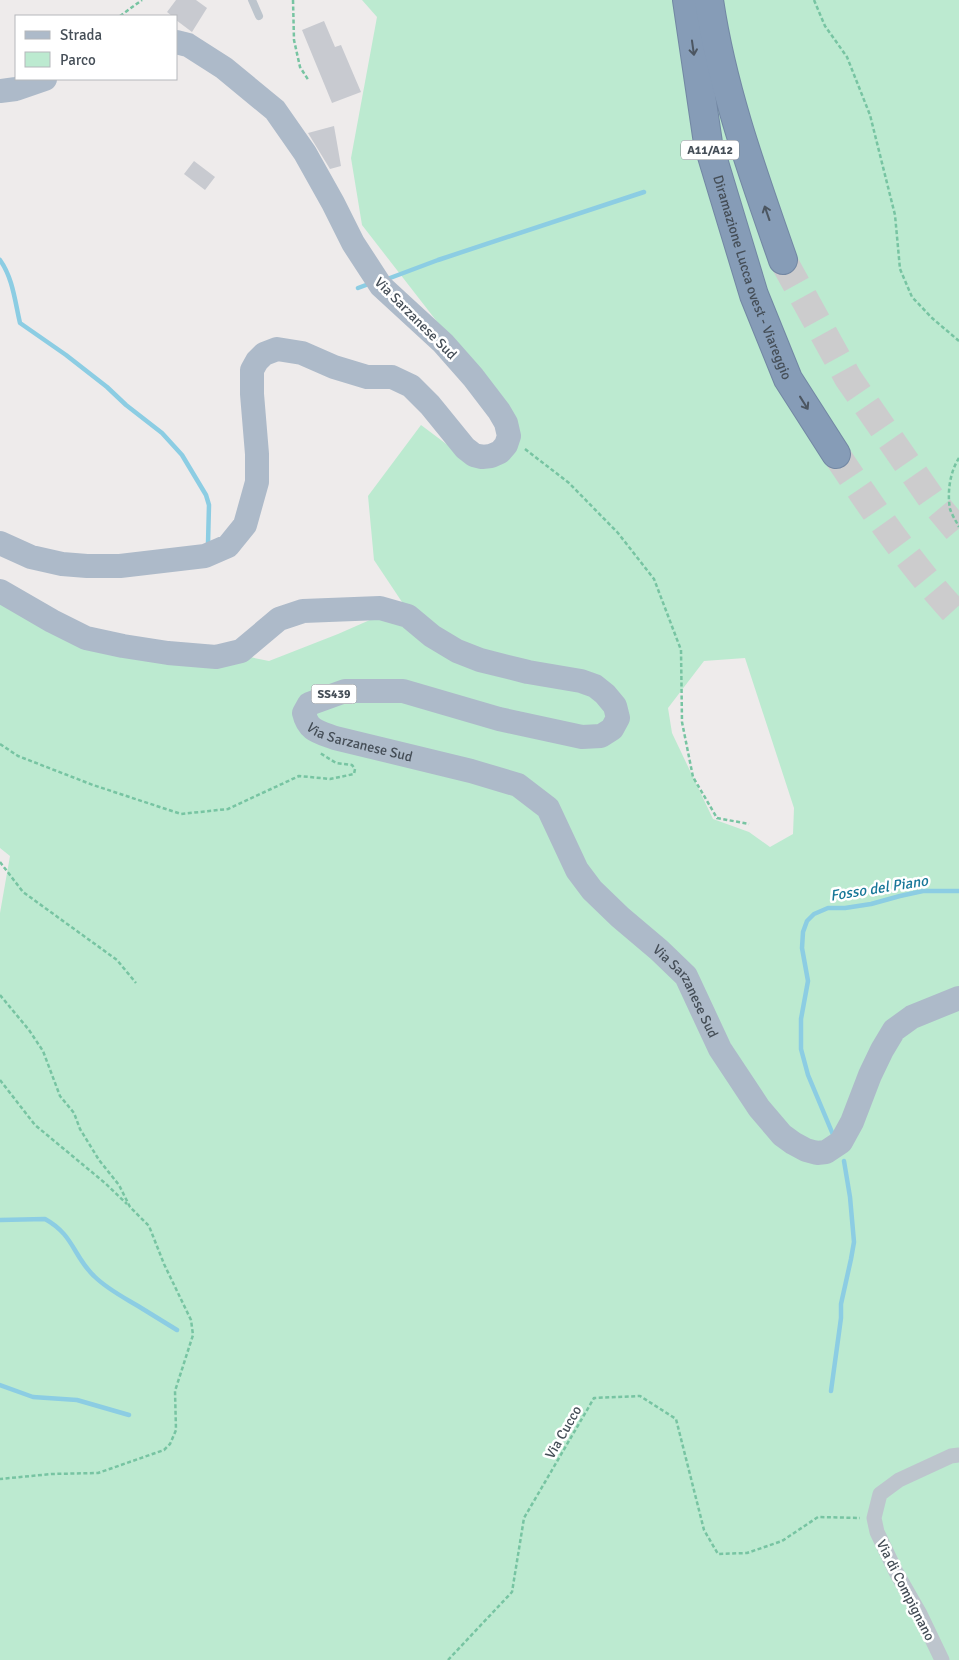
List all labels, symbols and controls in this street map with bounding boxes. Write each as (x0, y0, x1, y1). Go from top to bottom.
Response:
legend (15, 15, 178, 80)
text: Strada (60, 26, 102, 44)
one-way arrow (689, 40, 699, 56)
text: Parco (60, 51, 96, 69)
road number: A11/A12 (681, 140, 739, 160)
street label: Diramazione Lucca ovest - Viareggio (709, 173, 795, 382)
one-way arrow (762, 206, 771, 222)
street label: Via Sarzanese Sud (371, 274, 460, 363)
one-way arrow (798, 396, 809, 410)
road number: SS439 (312, 684, 356, 704)
street label: Via Sarzanese Sud (303, 719, 414, 766)
water label: Fosso del Piano (829, 871, 930, 905)
street label: Via Sarzanese Sud (649, 941, 722, 1041)
street label: Via Cucco (541, 1403, 585, 1462)
street label: Via di Compignano (873, 1537, 938, 1644)

